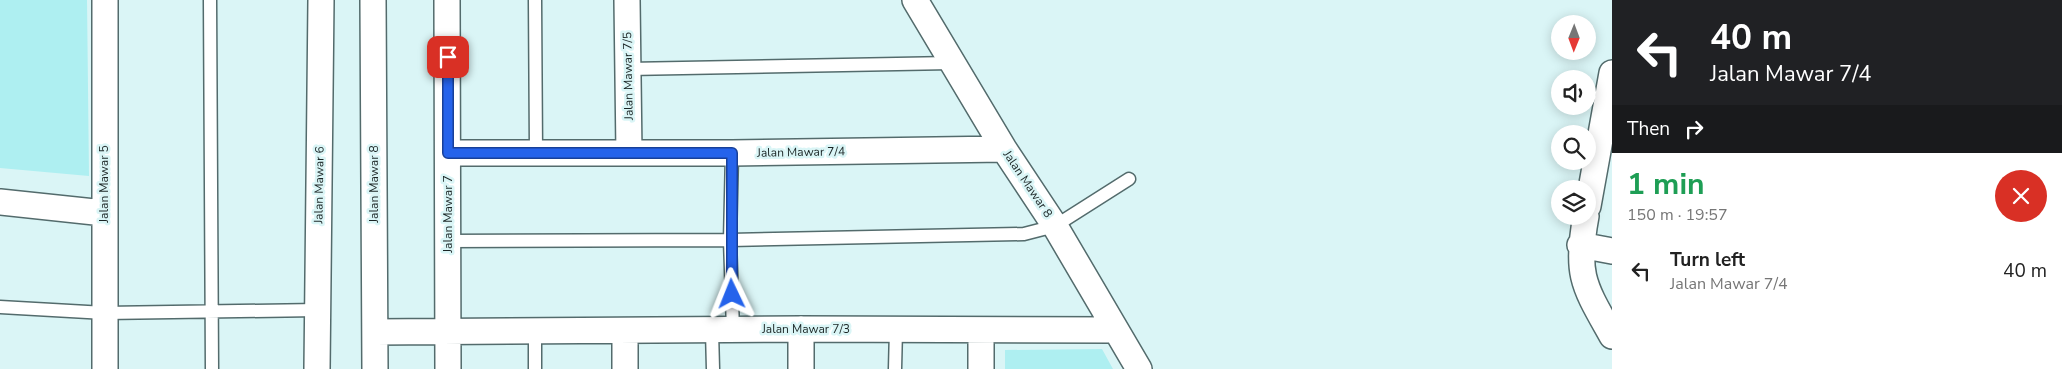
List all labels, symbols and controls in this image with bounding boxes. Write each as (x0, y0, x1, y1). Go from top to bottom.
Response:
text: 40 m (1710, 14, 1792, 61)
north arrow (1551, 15, 1596, 60)
map controls (1551, 15, 1596, 225)
icon: left (1627, 20, 1692, 85)
street label: Jalan Mawar 7/5 (619, 32, 637, 121)
pin (427, 36, 469, 78)
icon: arrive (434, 43, 462, 71)
text: Jalan Mawar 7/4 (1710, 59, 1872, 89)
button: sound (1551, 70, 1596, 115)
icon: right (1680, 115, 1708, 143)
text: Then (1627, 116, 1670, 142)
button: search (1551, 125, 1596, 170)
street label: Jalan Mawar 7/4 (756, 143, 845, 161)
street label: Jalan Mawar 5 (96, 145, 112, 224)
street label: Jalan Mawar 8 (366, 145, 382, 224)
street label: Jalan Mawar 6 (310, 146, 328, 225)
street label: Jalan Mawar 8 (999, 147, 1056, 221)
text: 1 min (1627, 164, 1705, 205)
button: close (1995, 170, 2047, 222)
street label: Jalan Mawar 7 (440, 175, 456, 254)
button: layers (1551, 180, 1596, 225)
text: 150 m · 19:57 (1627, 204, 1728, 226)
text: Turn left (1670, 247, 1745, 273)
icon: left (1627, 257, 1655, 285)
text: 40 m (2003, 258, 2047, 284)
position arrow (705, 267, 757, 319)
text: Jalan Mawar 7/4 (1670, 273, 1788, 295)
street label: Jalan Mawar 7/3 (761, 321, 850, 337)

